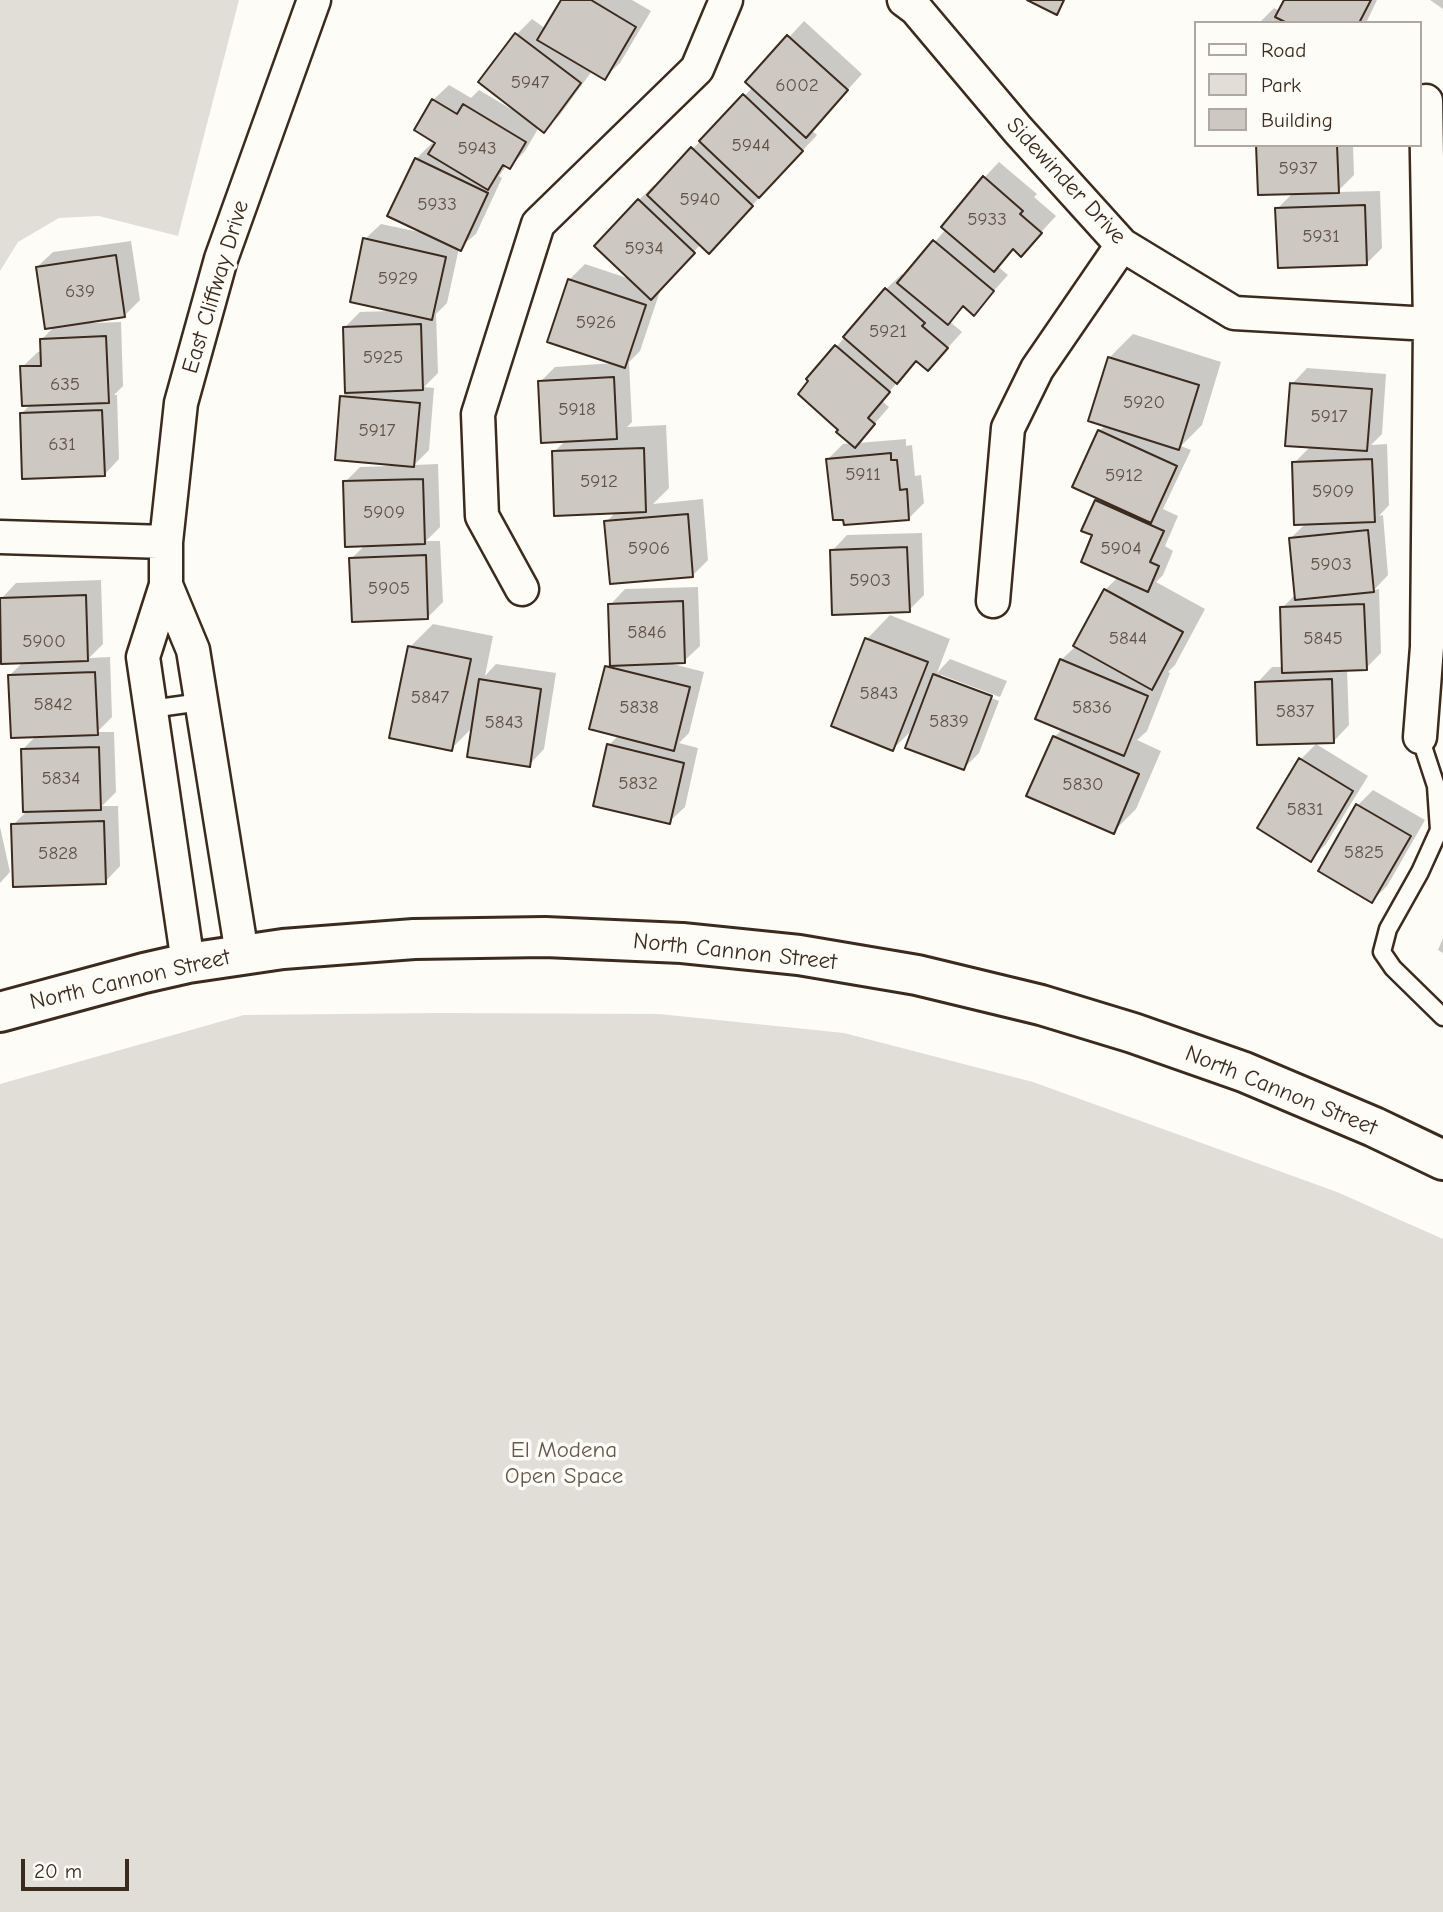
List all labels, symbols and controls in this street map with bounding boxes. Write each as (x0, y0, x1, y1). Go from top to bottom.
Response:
legend (1194, 21, 1422, 147)
text: Road (1261, 38, 1306, 62)
house number: 5947 (511, 72, 549, 94)
text: Park (1261, 73, 1301, 97)
house number: 6002 (775, 75, 819, 97)
text: Building (1261, 108, 1333, 132)
street label: Sidewinder Drive (1000, 112, 1132, 250)
house number: 5944 (732, 135, 770, 157)
house number: 5943 (457, 138, 497, 160)
house number: 5937 (1279, 158, 1317, 180)
house number: 5940 (679, 189, 721, 211)
house number: 5933 (417, 194, 457, 216)
street label: East Cliffway Drive (177, 197, 255, 377)
house number: 5933 (967, 209, 1007, 231)
house number: 5931 (1302, 226, 1340, 248)
house number: 5934 (624, 238, 664, 260)
house number: 5929 (378, 268, 418, 290)
house number: 639 (65, 281, 95, 303)
house number: 5926 (576, 312, 616, 334)
house number: 5921 (869, 321, 907, 343)
house number: 5925 (363, 347, 403, 369)
house number: 635 (50, 374, 80, 396)
house number: 5920 (1123, 392, 1165, 414)
house number: 5918 (558, 399, 596, 421)
house number: 5917 (1311, 406, 1347, 428)
house number: 5917 (359, 420, 395, 442)
house number: 631 (48, 434, 76, 456)
house number: 5911 (845, 464, 881, 486)
house number: 5912 (1105, 465, 1143, 487)
house number: 5912 (580, 471, 618, 493)
house number: 5909 (1312, 481, 1354, 503)
house number: 5909 (363, 502, 405, 524)
house number: 5906 (628, 538, 670, 560)
house number: 5904 (1100, 538, 1142, 560)
house number: 5903 (1310, 554, 1352, 576)
house number: 5903 (849, 570, 891, 592)
house number: 5905 (368, 578, 410, 600)
house number: 5846 (627, 622, 667, 644)
house number: 5844 (1109, 628, 1147, 650)
house number: 5845 (1303, 628, 1343, 650)
house number: 5900 (22, 631, 66, 653)
house number: 5843 (860, 683, 898, 705)
house number: 5847 (411, 687, 449, 709)
house number: 5842 (33, 694, 73, 716)
house number: 5838 (619, 697, 659, 719)
house number: 5836 (1072, 697, 1112, 719)
house number: 5837 (1276, 701, 1314, 723)
house number: 5839 (929, 711, 969, 733)
house number: 5843 (485, 712, 523, 734)
house number: 5834 (42, 768, 80, 790)
house number: 5832 (618, 773, 658, 795)
house number: 5830 (1062, 774, 1104, 796)
house number: 5831 (1286, 799, 1324, 821)
house number: 5825 (1344, 842, 1384, 864)
house number: 5828 (38, 843, 78, 865)
street label: North Cannon Street (632, 928, 838, 976)
street label: North Cannon Street (27, 944, 233, 1016)
street label: North Cannon Street (1181, 1040, 1381, 1142)
park label: El Modena Open Space (505, 1436, 623, 1490)
scale bar (24, 1846, 133, 1890)
text: 20 m (34, 1859, 82, 1883)

